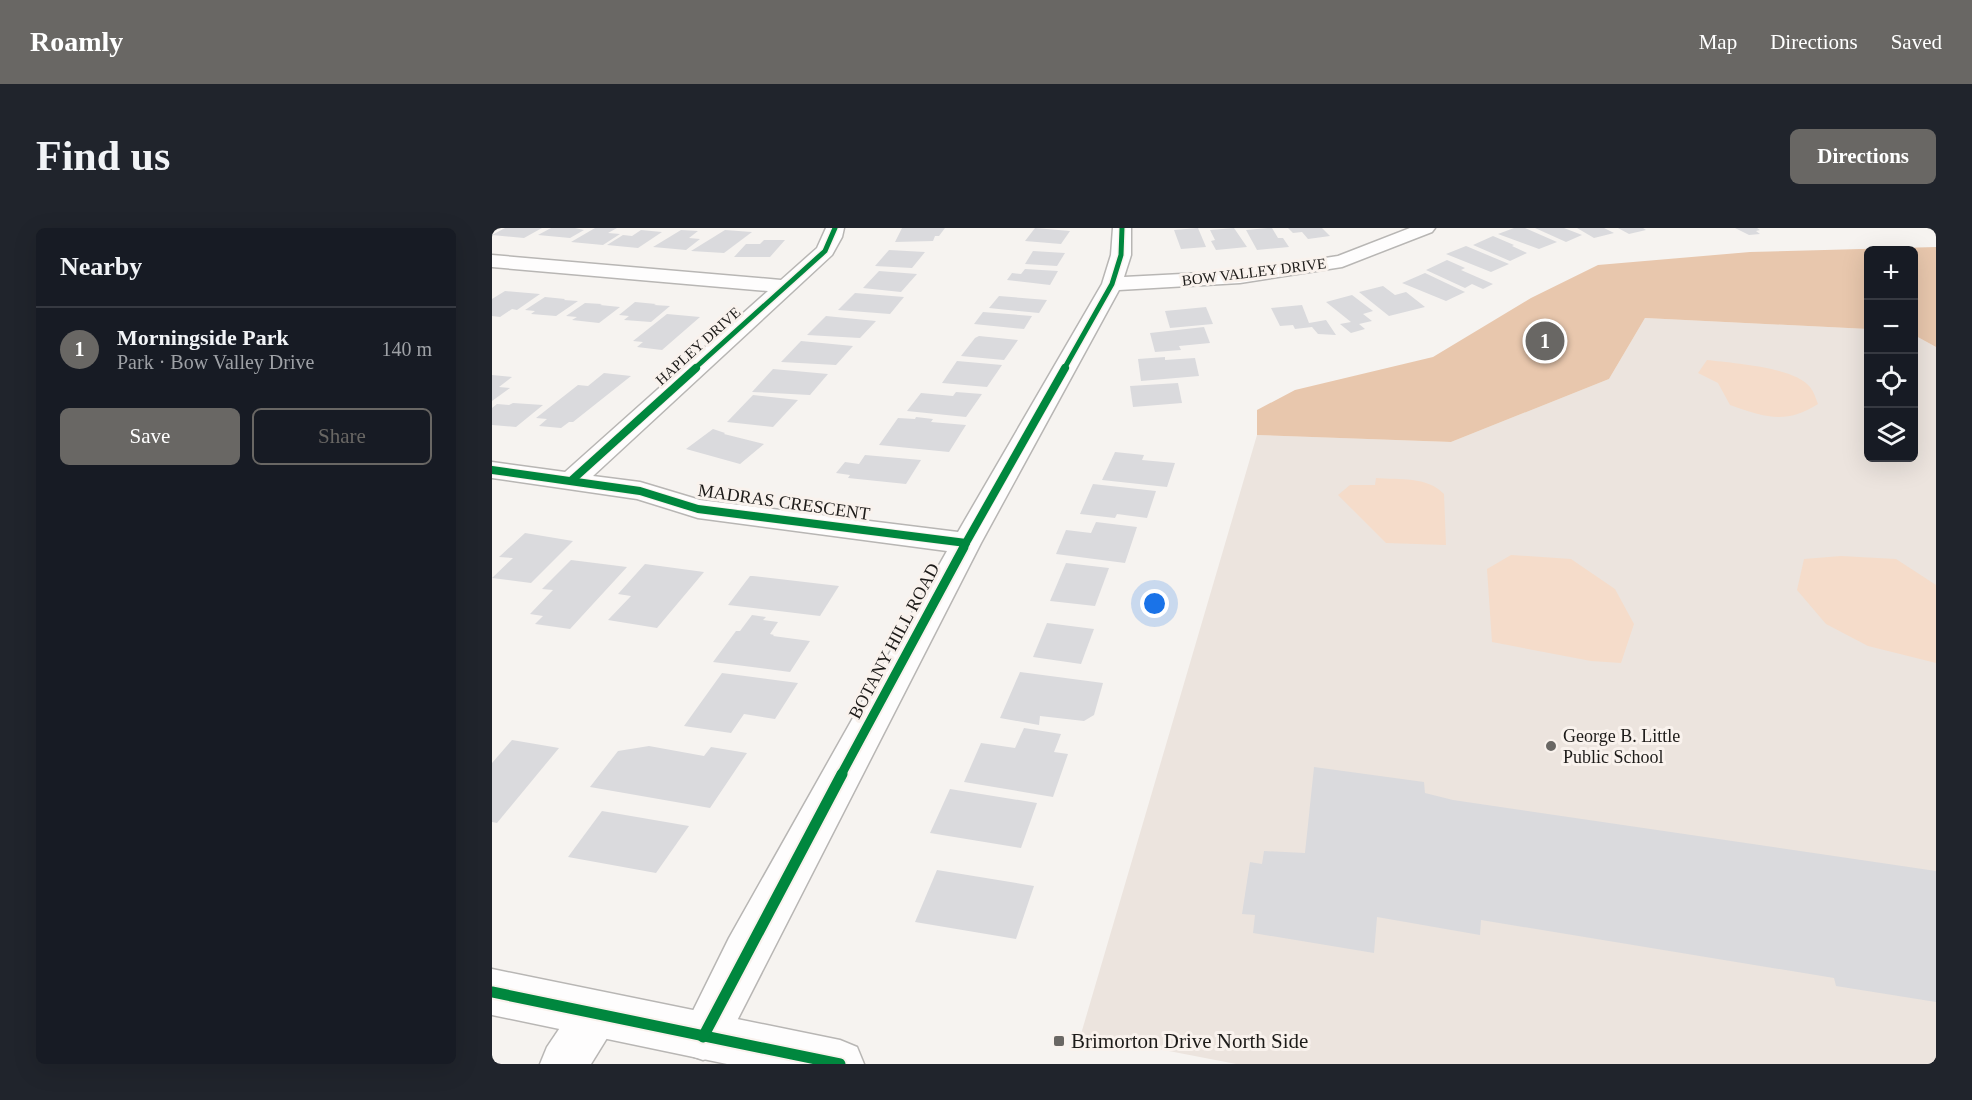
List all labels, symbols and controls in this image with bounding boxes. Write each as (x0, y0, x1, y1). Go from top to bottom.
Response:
text: Roamly (30, 26, 123, 57)
text: Map (1699, 30, 1737, 54)
text: Directions (1770, 30, 1858, 54)
text: Saved (1891, 30, 1942, 54)
button: Directions (1790, 129, 1936, 184)
text: Find us (36, 133, 170, 179)
map controls (1864, 246, 1918, 462)
button: + (1864, 246, 1918, 300)
text: Nearby (60, 252, 142, 281)
street label: BOW VALLEY DRIVE (1181, 255, 1327, 289)
button: − (1864, 300, 1918, 354)
street label: HAPLEY DRIVE (652, 304, 744, 388)
pin: 1 (1526, 318, 1564, 364)
text: Morningside Park (117, 325, 289, 350)
text: 1 (75, 338, 85, 360)
text: 140 m (381, 338, 432, 360)
text: Park · Bow Valley Drive (117, 351, 314, 373)
button: locate (1864, 354, 1918, 408)
button: Save (60, 408, 240, 465)
button: Share (252, 408, 432, 465)
button: layers (1864, 408, 1918, 462)
street label: MADRAS CRESCENT (697, 480, 871, 524)
street label: BOTANY HILL ROAD (845, 560, 943, 722)
your location (1140, 589, 1169, 618)
place label: George B. Little Public School (1563, 726, 1680, 767)
marker: George B. Little Public School (1544, 739, 1558, 753)
place label: Brimorton Drive North Side (1071, 1029, 1308, 1053)
marker: Brimorton Drive North Side (1052, 1034, 1066, 1048)

